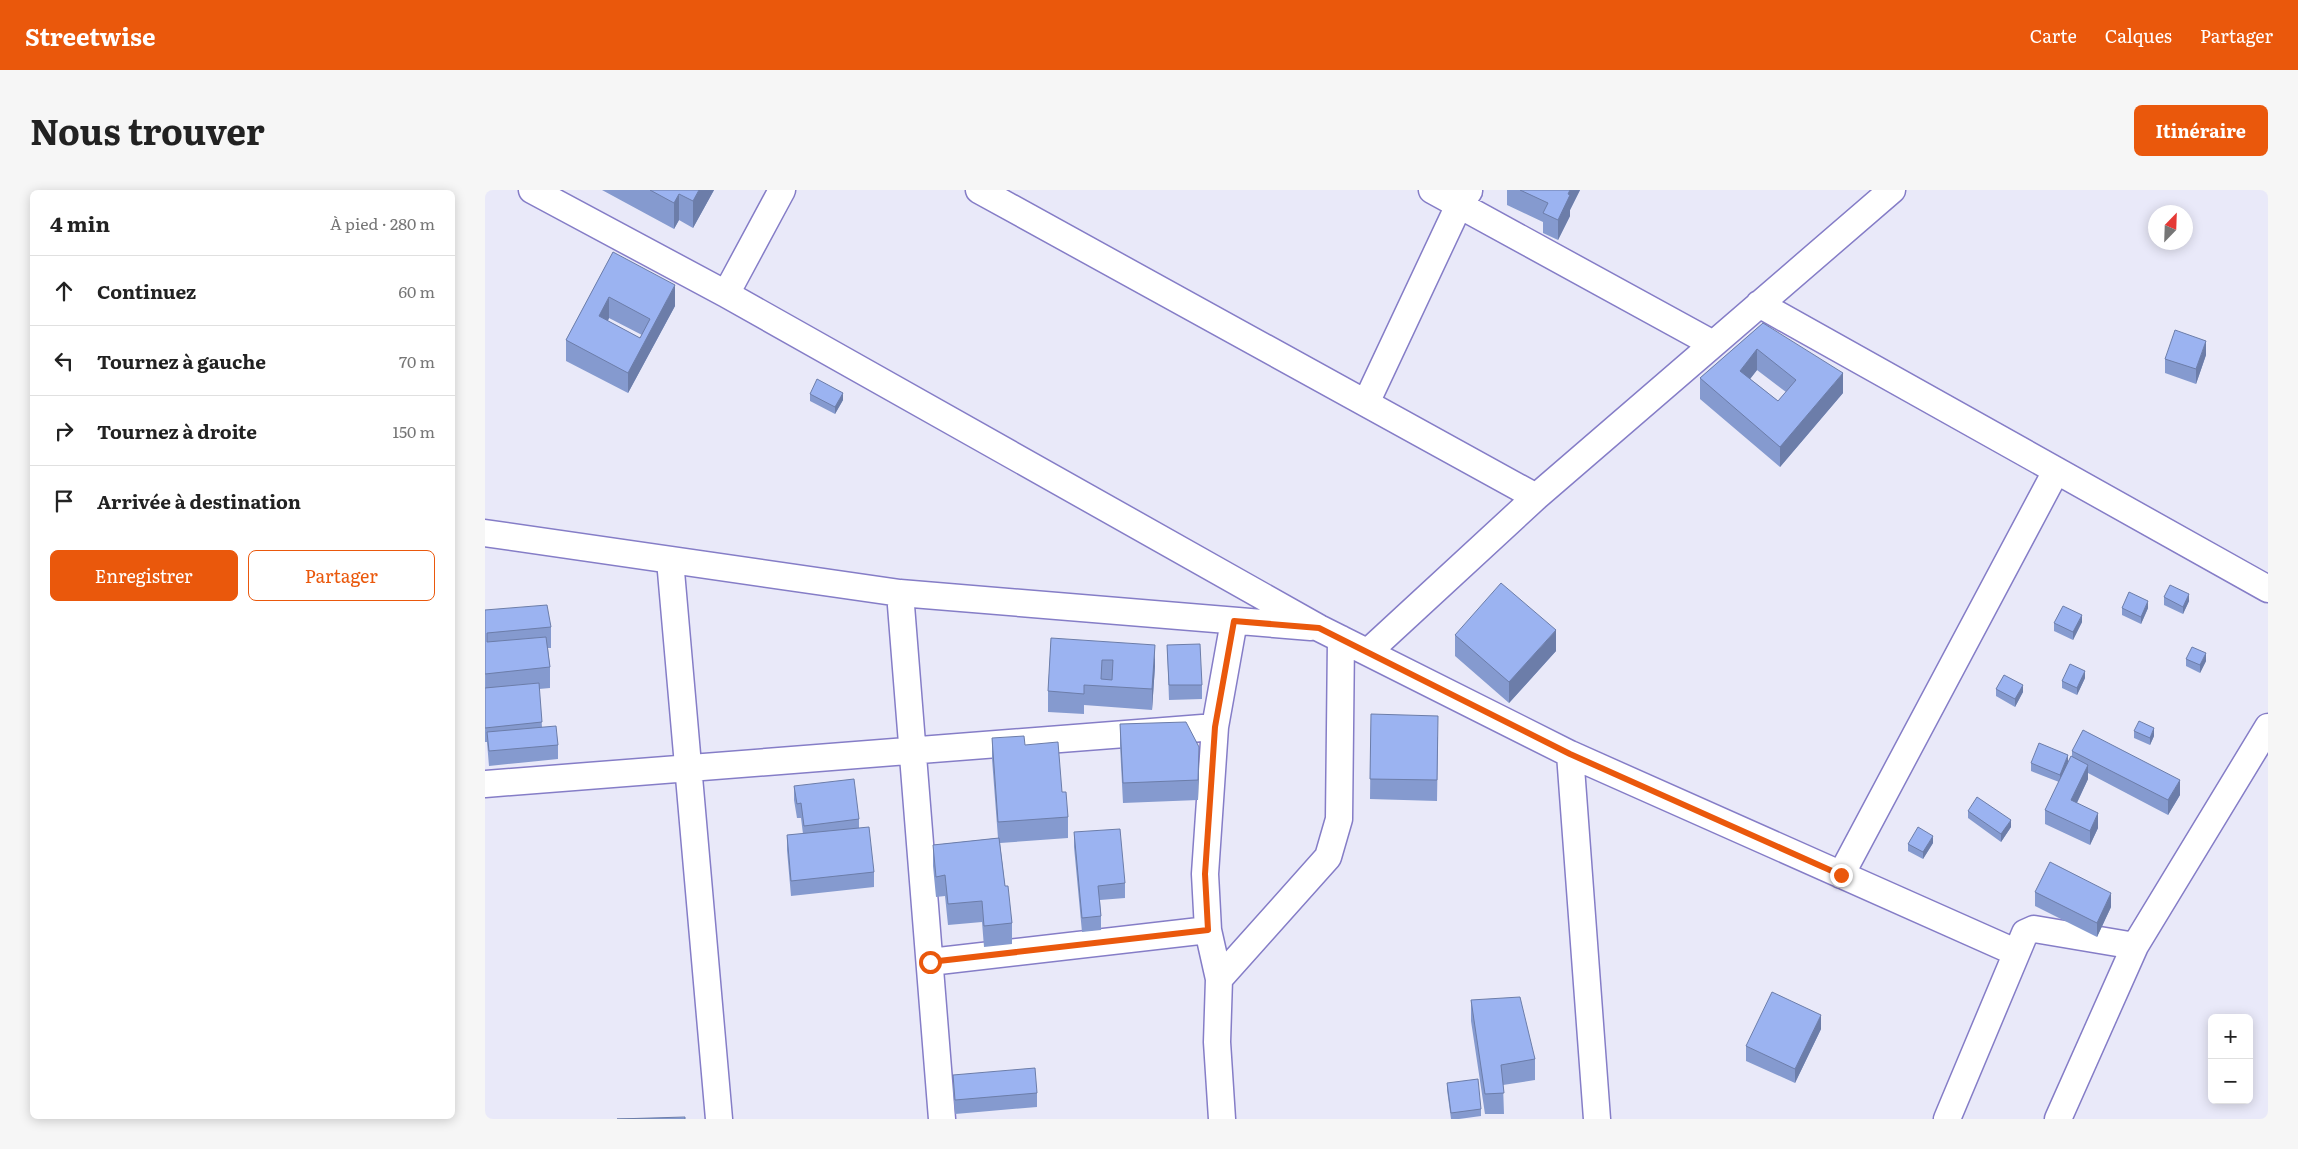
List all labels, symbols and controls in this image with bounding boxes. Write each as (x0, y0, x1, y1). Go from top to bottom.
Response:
text: Streetwise (25, 18, 155, 53)
text: Carte (2030, 22, 2077, 49)
text: Calques (2105, 22, 2172, 49)
text: Partager (2200, 22, 2273, 49)
text: Nous trouver (30, 104, 265, 156)
button: Itinéraire (2134, 105, 2268, 156)
north arrow (2148, 205, 2193, 250)
text: 4 min (50, 207, 110, 238)
text: À pied · 280 m (330, 211, 435, 235)
icon: ahead (50, 277, 78, 305)
text: Continuez (97, 277, 196, 305)
text: 60 m (398, 279, 435, 303)
icon: left (50, 347, 78, 375)
text: Tournez à gauche (97, 347, 266, 375)
text: 70 m (399, 349, 435, 373)
icon: right (50, 417, 78, 445)
text: Tournez à droite (97, 417, 257, 445)
text: 150 m (392, 419, 435, 443)
icon: arrive (50, 487, 78, 515)
text: Arrivée à destination (97, 487, 301, 515)
button: Enregistrer (50, 550, 238, 601)
button: Partager (248, 550, 435, 601)
route end (1830, 864, 1853, 887)
route start (919, 951, 942, 974)
map controls (2208, 1014, 2253, 1104)
button: + (2208, 1014, 2253, 1059)
button: − (2208, 1059, 2253, 1104)

